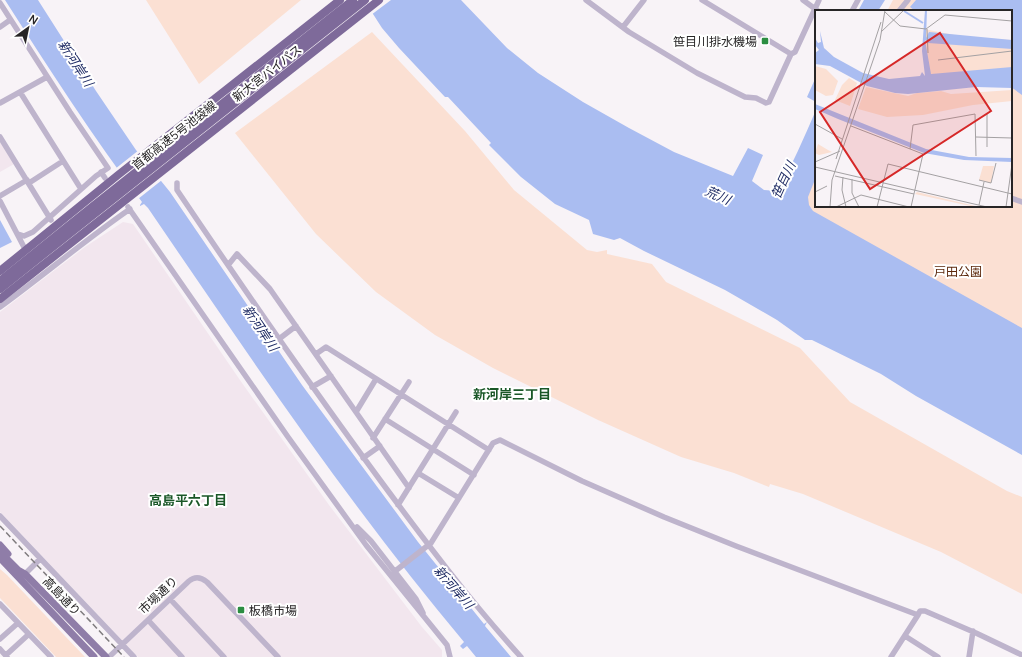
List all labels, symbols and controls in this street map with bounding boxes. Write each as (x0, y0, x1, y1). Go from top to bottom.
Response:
north arrow (8, 8, 48, 48)
inset map (815, 10, 1012, 207)
text: N (26, 11, 41, 28)
place label: 笹目川排水機場 (673, 33, 757, 50)
water label: 新河岸川 (54, 36, 99, 91)
marker: 笹目川排水機場 (760, 36, 770, 46)
street label: 新大宮バイパス (229, 41, 305, 105)
street label: 首都高速5号池袋線 (128, 97, 220, 173)
water label: 笹目川 (767, 157, 800, 201)
water label: 荒川 (702, 181, 735, 209)
park label: 戸田公園 (934, 263, 982, 280)
water label: 新河岸川 (239, 301, 284, 356)
district label: 新河岸三丁目 (473, 385, 551, 403)
district label: 高島平六丁目 (149, 491, 227, 509)
water label: 新河岸川 (430, 561, 479, 614)
street label: 市場通り (135, 572, 181, 618)
street label: 高島通り (39, 573, 85, 619)
place label: 板橋市場 (249, 602, 297, 619)
marker: 板橋市場 (236, 605, 246, 615)

